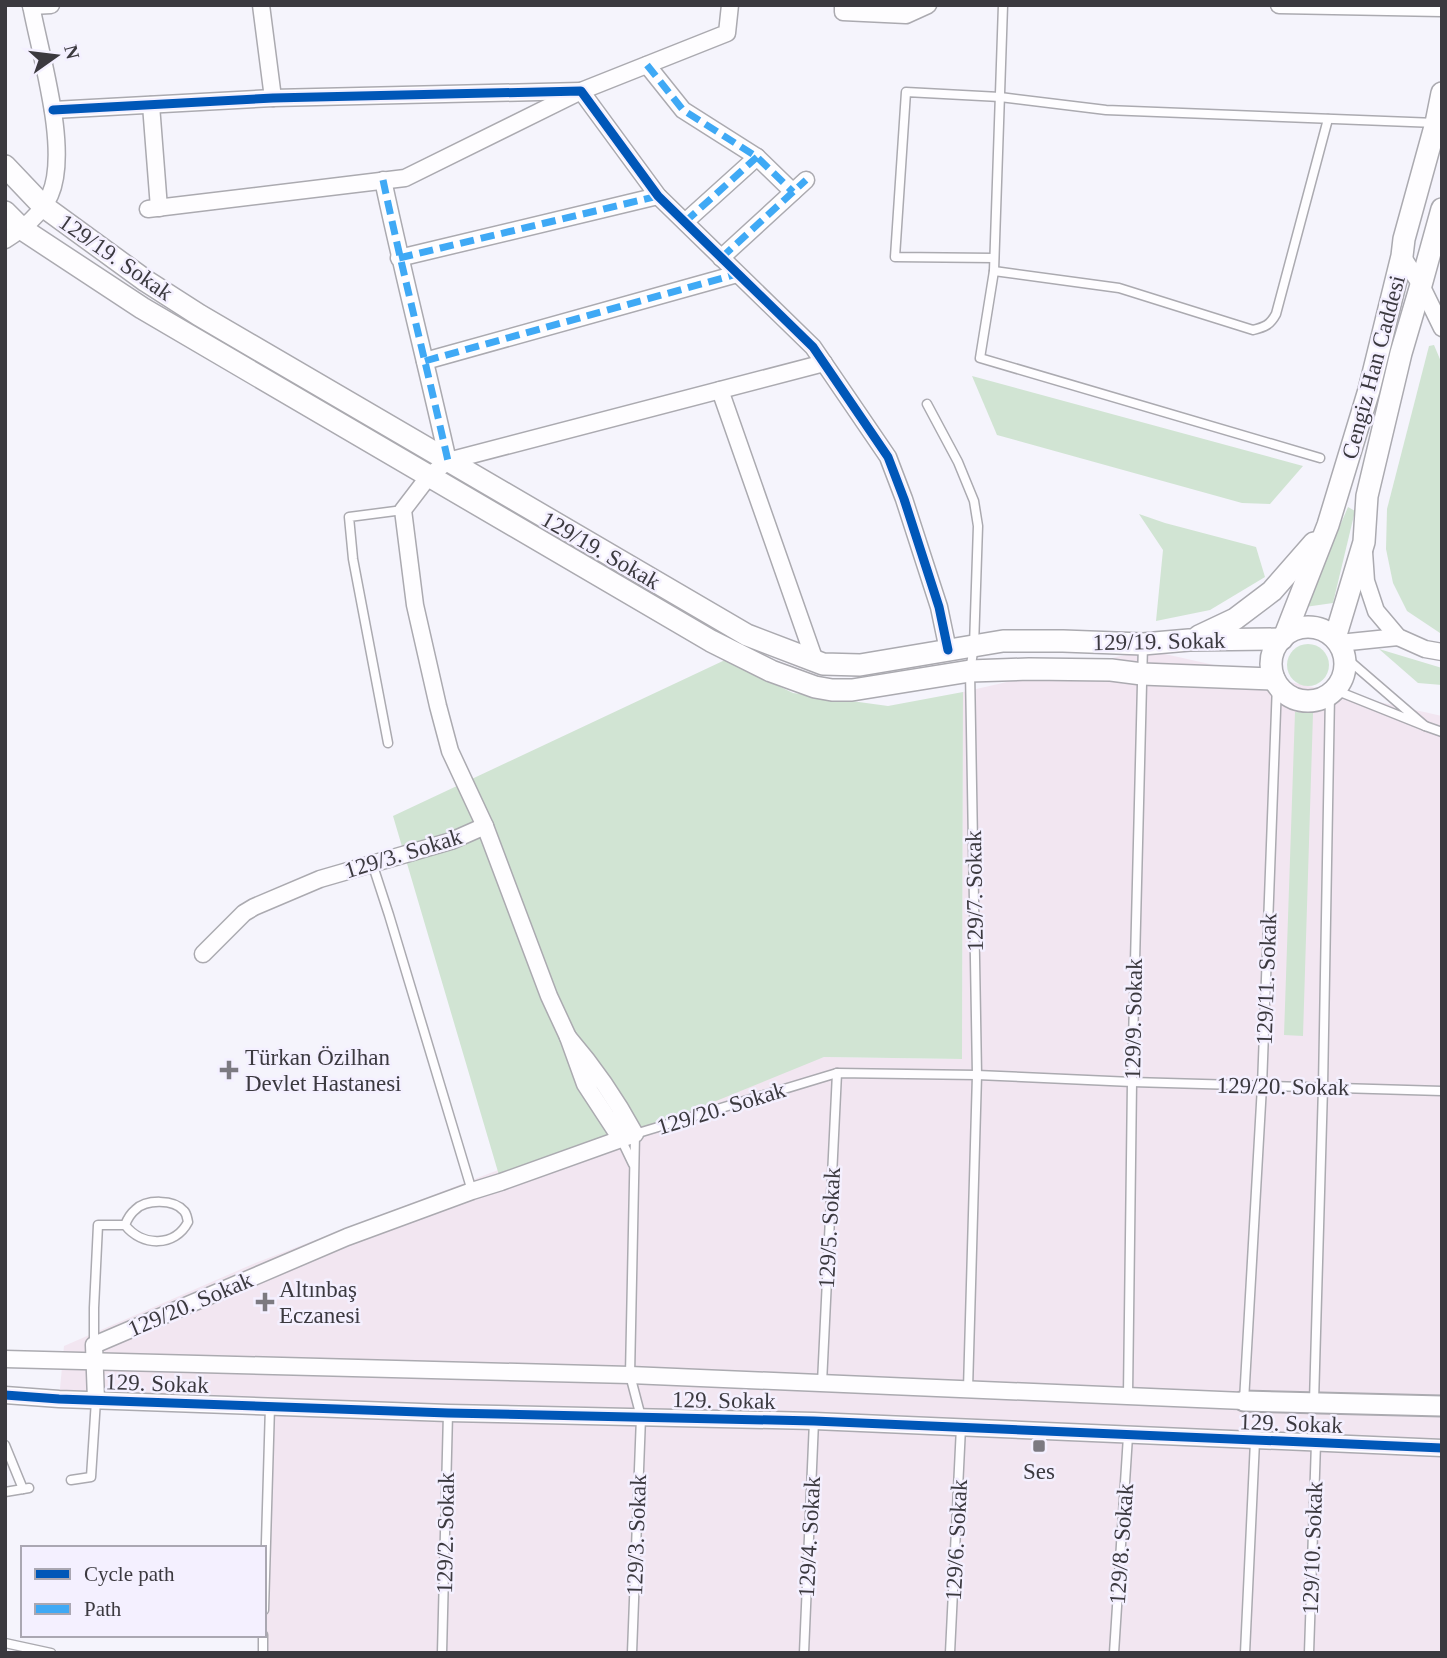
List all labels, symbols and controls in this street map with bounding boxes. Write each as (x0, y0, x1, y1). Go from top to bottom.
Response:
north arrow (21, 21, 91, 91)
text: N (60, 43, 84, 61)
street label: 129/19. Sokak (54, 209, 178, 306)
street label: Cengiz Han Caddesi (1337, 273, 1410, 462)
street label: 129/19. Sokak (537, 506, 665, 595)
street label: 129/19. Sokak (1092, 628, 1226, 655)
street label: 129/3. Sokak (341, 824, 465, 883)
street label: 129/7. Sokak (961, 830, 988, 952)
street label: 129/11. Sokak (1252, 912, 1281, 1045)
street label: 129/9. Sokak (1120, 958, 1147, 1080)
place label: Türkan Özilhan Devlet Hastanesi (245, 1045, 401, 1096)
marker: Türkan Özilhan Devlet Hastanesi (219, 1060, 239, 1080)
street label: 129/20. Sokak (1216, 1073, 1350, 1100)
street label: 129/20. Sokak (654, 1077, 789, 1140)
street label: 129/5. Sokak (814, 1166, 845, 1289)
street label: 129/20. Sokak (124, 1267, 257, 1342)
place label: Altınbaş Eczanesi (279, 1277, 361, 1328)
marker: Altınbaş Eczanesi (257, 1294, 273, 1310)
street label: 129. Sokak (105, 1369, 210, 1398)
street label: 129. Sokak (672, 1387, 776, 1414)
street label: 129. Sokak (1239, 1409, 1344, 1438)
marker: Ses (1031, 1438, 1047, 1454)
place label: Ses (1023, 1459, 1055, 1484)
street label: 129/2. Sokak (432, 1472, 459, 1594)
street label: 129/3. Sokak (622, 1473, 651, 1596)
street label: 129/4. Sokak (794, 1475, 825, 1598)
street label: 129/6. Sokak (941, 1478, 972, 1601)
street label: 129/10. Sokak (1298, 1481, 1327, 1615)
street label: 129/8. Sokak (1105, 1482, 1138, 1605)
legend (21, 1546, 266, 1637)
text: Cycle path (84, 1562, 175, 1586)
text: Path (84, 1597, 122, 1621)

